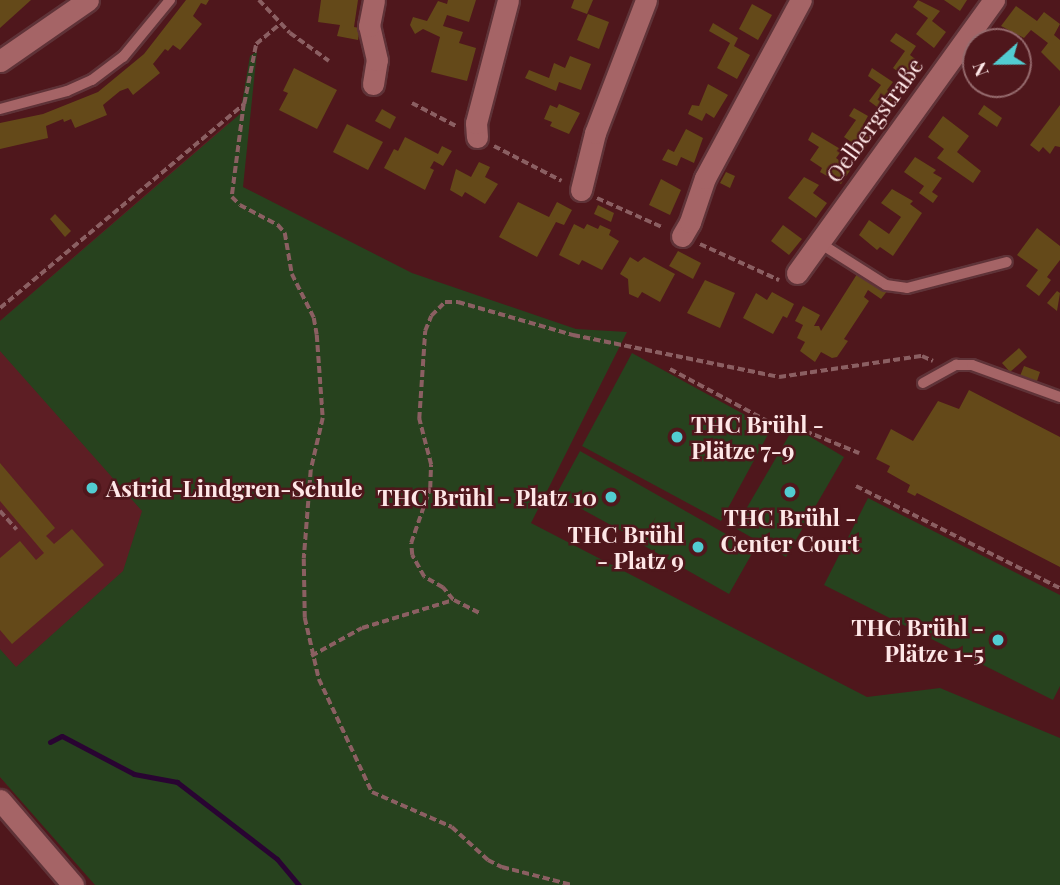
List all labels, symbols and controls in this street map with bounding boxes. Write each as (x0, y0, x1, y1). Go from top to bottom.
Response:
north arrow (962, 28, 1032, 98)
street label: Oelbergstraße (820, 52, 928, 188)
text: N (965, 59, 994, 81)
place label: THC Brühl - Plätze 7-9 (691, 410, 824, 464)
marker: THC Brühl - Plätze 7-9 (669, 429, 685, 445)
place label: Astrid-Lindgren-Schule (106, 474, 363, 502)
marker: Astrid-Lindgren-Schule (84, 480, 100, 496)
place label: THC Brühl - Platz 10 (377, 483, 597, 511)
marker: THC Brühl - Center Court (782, 484, 798, 500)
marker: THC Brühl - Platz 10 (603, 489, 619, 505)
place label: THC Brühl - Center Court (720, 503, 860, 557)
place label: THC Brühl - Platz 9 (568, 520, 684, 574)
marker: THC Brühl - Platz 9 (690, 539, 706, 555)
place label: THC Brühl - Plätze 1-5 (851, 613, 984, 667)
marker: THC Brühl - Plätze 1-5 (990, 632, 1006, 648)

